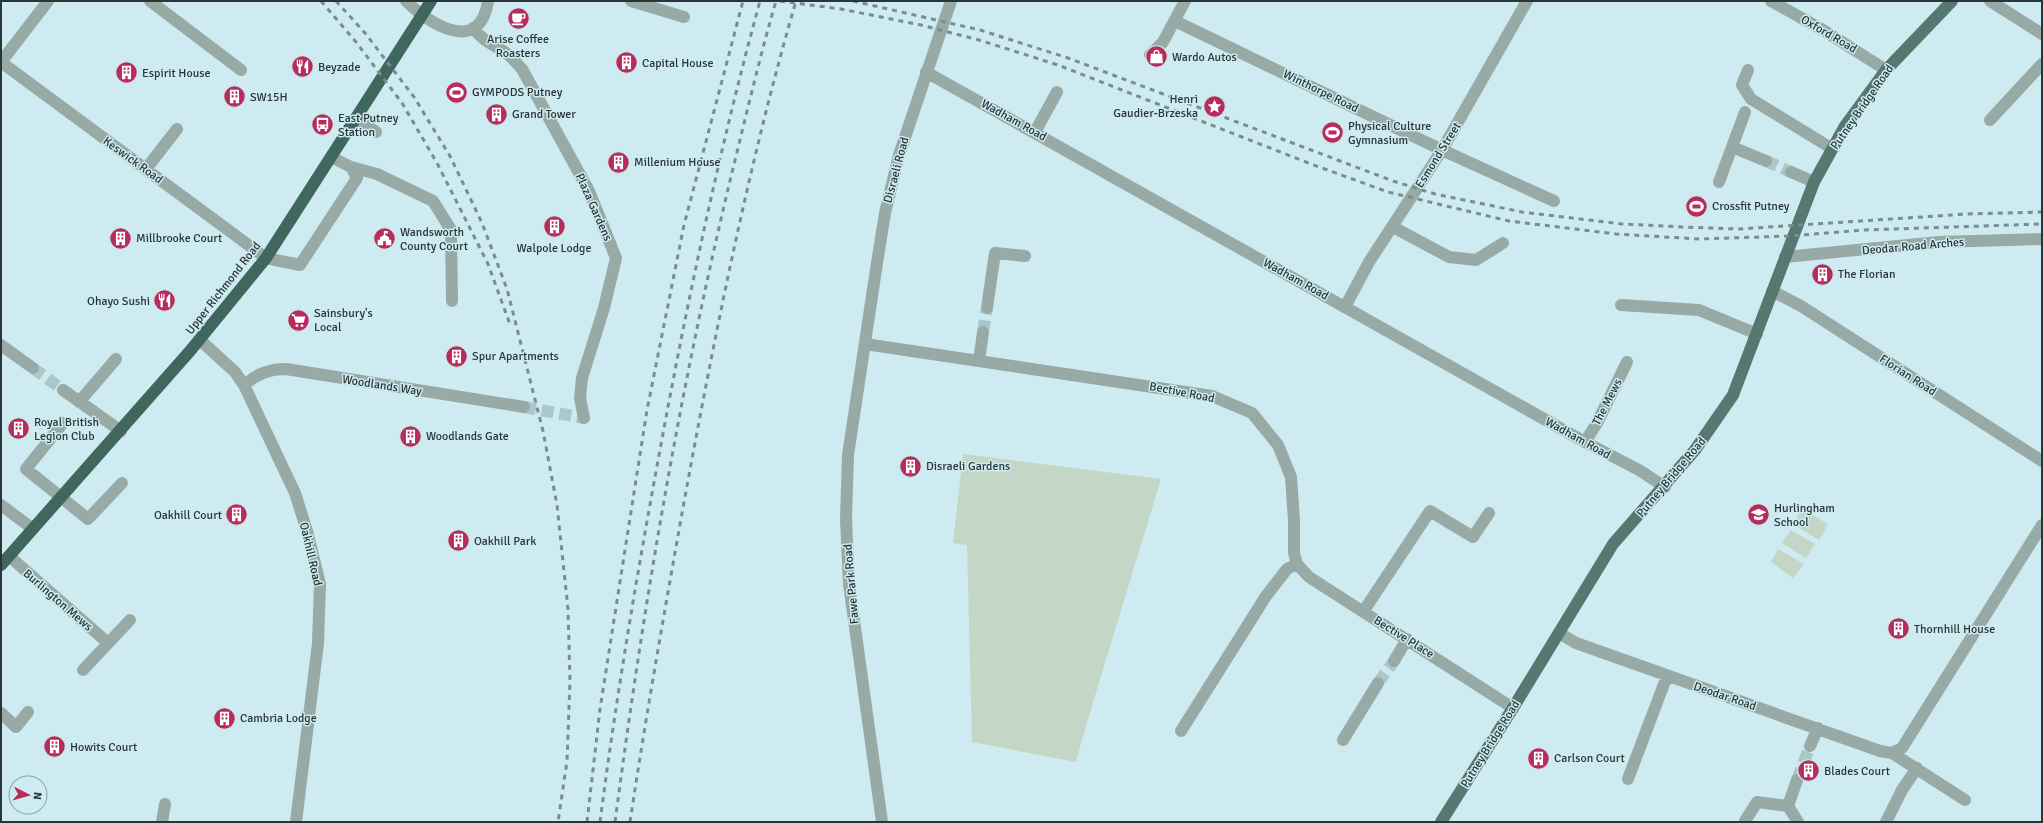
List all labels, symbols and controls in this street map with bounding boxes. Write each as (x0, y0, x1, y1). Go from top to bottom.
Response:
cafe icon: Arise Coffee Roasters (505, 5, 531, 31)
street label: Oxford Road (1798, 12, 1860, 57)
place label: Arise Coffee Roasters (487, 32, 549, 61)
shop icon: Wardo Autos (1143, 44, 1169, 70)
building icon: Capital House (613, 50, 639, 76)
place label: Wardo Autos (1172, 50, 1237, 65)
restaurant icon: Beyzade (290, 54, 316, 80)
place label: Capital House (642, 56, 713, 71)
building icon: Espirit House (114, 60, 140, 86)
place label: Beyzade (318, 60, 360, 75)
street label: Putney Bridge Road (1828, 62, 1897, 153)
place label: Espirit House (142, 66, 210, 81)
street label: Winthorpe Road (1281, 67, 1361, 116)
sports icon: GYMPODS Putney (444, 79, 470, 105)
building icon: SW15H (221, 84, 247, 110)
place label: GYMPODS Putney (472, 85, 563, 100)
place label: SW15H (250, 90, 288, 105)
place label: Henri Gaudier-Brzeska (1113, 92, 1198, 121)
place icon: Henri Gaudier-Brzeska (1201, 93, 1227, 119)
street label: Wadham Road (978, 96, 1049, 145)
building icon: Grand Tower (484, 101, 510, 127)
place label: Grand Tower (512, 107, 576, 122)
place label: East Putney Station (338, 111, 399, 140)
bus stop icon: East Putney Station (309, 112, 335, 138)
place label: Physical Culture Gymnasium (1348, 119, 1431, 148)
sports icon: Physical Culture Gymnasium (1319, 120, 1345, 146)
street label: Esmond Street (1412, 120, 1465, 191)
street label: Keswick Road (100, 134, 166, 187)
street label: Disraeli Road (880, 135, 912, 205)
building icon: Millenium House (605, 149, 631, 175)
place label: Millenium House (634, 155, 720, 170)
street label: Plaza Gardens (572, 171, 615, 244)
sports icon: Crossfit Putney (1683, 193, 1709, 219)
place label: Crossfit Putney (1712, 199, 1790, 214)
building icon: Walpole Lodge (541, 214, 567, 240)
building icon: Millbrooke Court (107, 225, 133, 251)
place label: Wandsworth County Court (400, 225, 468, 254)
public building icon: Wandsworth County Court (371, 226, 397, 252)
place label: Millbrooke Court (136, 231, 222, 246)
street label: Deodar Road Arches (1861, 235, 1965, 258)
street label: Upper Richmond Road (183, 239, 264, 338)
place label: Walpole Lodge (517, 241, 591, 256)
street label: Wadham Road (1260, 255, 1331, 304)
building icon: The Florian (1809, 261, 1835, 287)
place label: The Florian (1838, 267, 1896, 282)
restaurant icon: Ohayo Sushi (152, 288, 178, 314)
place label: Ohayo Sushi (87, 294, 150, 309)
place label: Sainsbury's Local (314, 306, 373, 335)
supermarket icon: Sainsbury's Local (285, 307, 311, 333)
building icon: Spur Apartments (443, 343, 469, 369)
place label: Spur Apartments (472, 349, 559, 364)
street label: Florian Road (1876, 352, 1939, 399)
street label: Woodlands Way (341, 372, 423, 399)
street label: The Mews (1589, 376, 1626, 428)
street label: Bective Road (1148, 379, 1216, 406)
street label: Wadham Road (1542, 414, 1613, 463)
place label: Royal British Legion Club (34, 415, 99, 444)
building icon: Royal British Legion Club (5, 416, 31, 442)
building icon: Woodlands Gate (398, 423, 424, 449)
place label: Woodlands Gate (426, 429, 509, 444)
street label: Putney Bridge Road (1633, 434, 1709, 520)
building icon: Disraeli Gardens (898, 453, 924, 479)
place label: Disraeli Gardens (926, 459, 1010, 474)
place label: Hurlingham School (1774, 501, 1835, 530)
building icon: Oakhill Court (224, 502, 250, 528)
school or university icon: Hurlingham School (1746, 502, 1772, 528)
place label: Oakhill Court (154, 508, 222, 523)
street label: Oakhill Road (296, 521, 325, 587)
building icon: Oakhill Park (446, 528, 472, 554)
place label: Oakhill Park (474, 534, 536, 549)
street label: Fawe Park Road (841, 543, 862, 625)
street label: Burlington Mews (20, 566, 95, 635)
street label: Bective Place (1371, 613, 1437, 662)
building icon: Thornhill House (1885, 616, 1911, 642)
place label: Thornhill House (1914, 622, 1995, 637)
street label: Deodar Road (1692, 679, 1758, 714)
street label: Putney Bridge Road (1458, 698, 1523, 791)
building icon: Cambria Lodge (211, 705, 237, 731)
place label: Cambria Lodge (240, 711, 317, 726)
building icon: Howits Court (41, 734, 67, 760)
place label: Howits Court (70, 740, 137, 755)
building icon: Carlson Court (1526, 745, 1552, 771)
place label: Carlson Court (1554, 751, 1625, 766)
building icon: Blades Court (1796, 758, 1822, 784)
place label: Blades Court (1824, 764, 1890, 779)
north arrow (8, 775, 48, 815)
text: N (31, 792, 44, 800)

